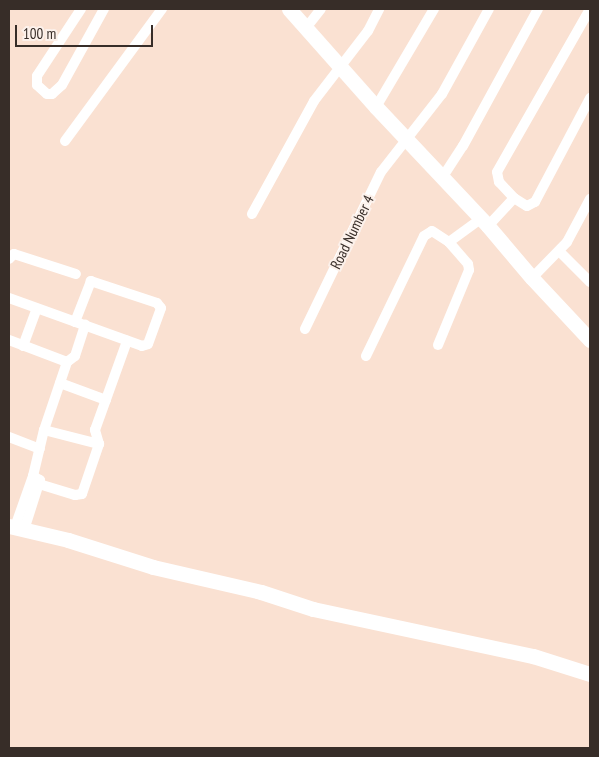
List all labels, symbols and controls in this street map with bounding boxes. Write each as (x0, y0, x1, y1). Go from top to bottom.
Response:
scale bar (18, 15, 155, 47)
text: 100 m (23, 24, 56, 43)
street label: Road Number 4 (326, 192, 378, 272)

